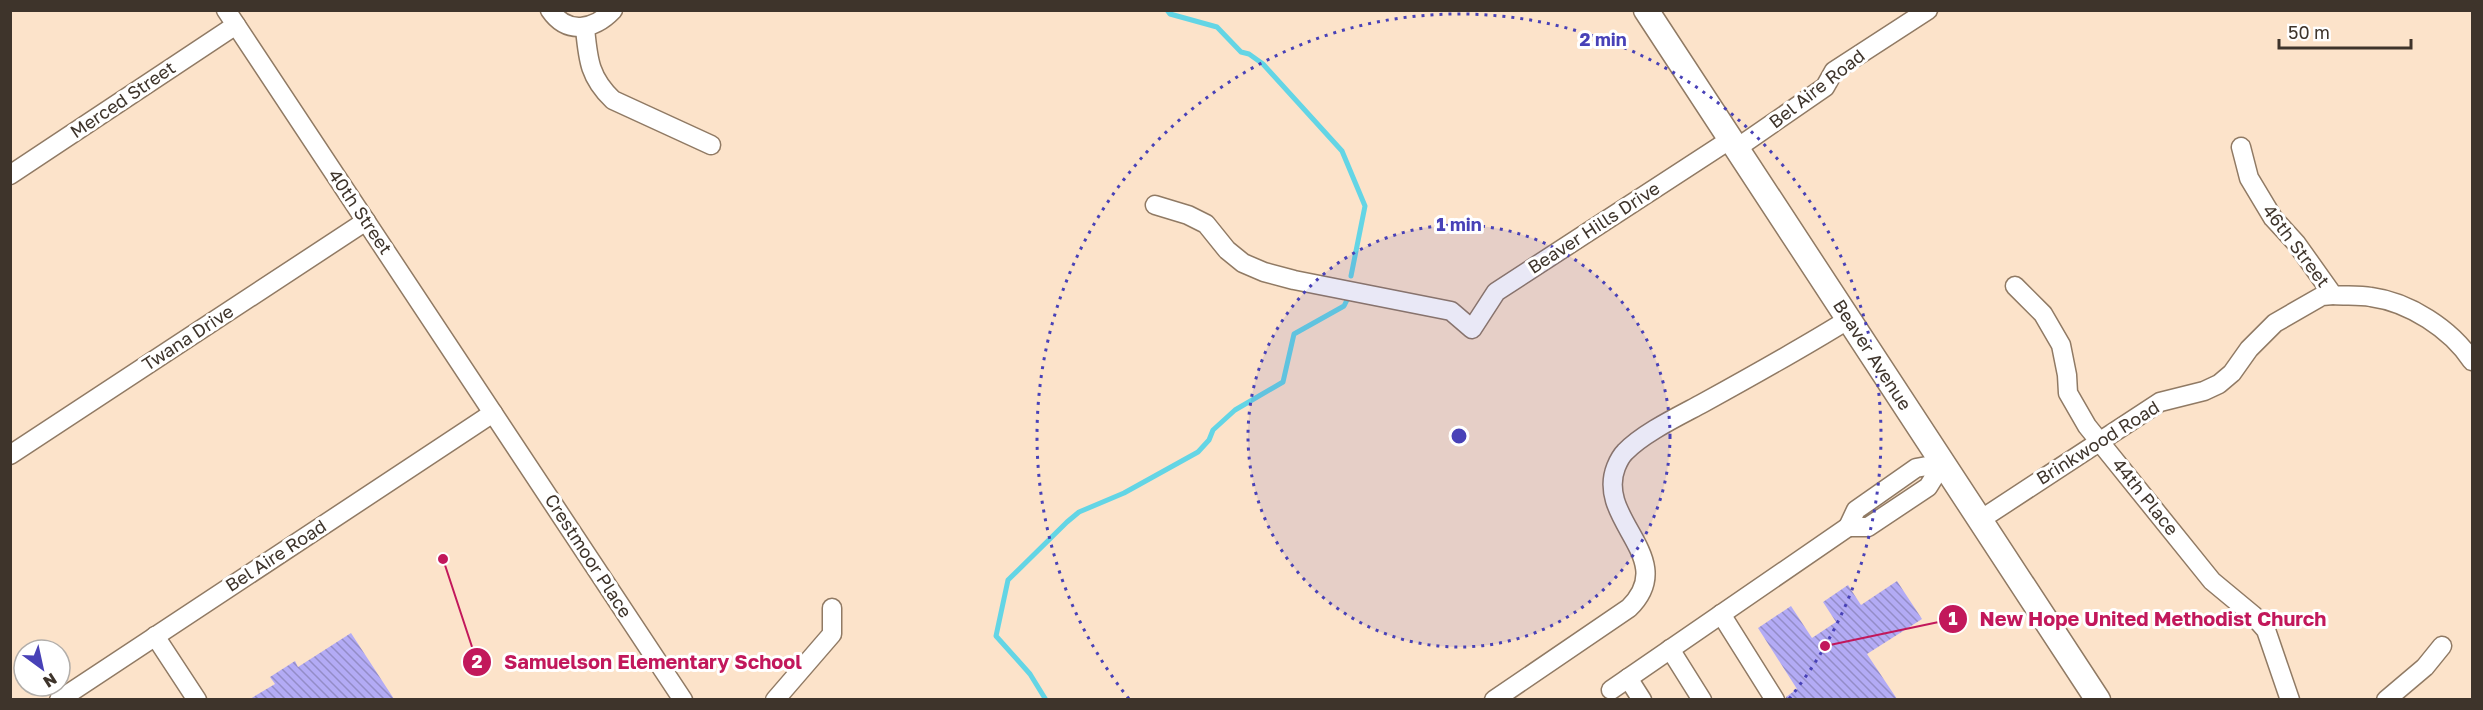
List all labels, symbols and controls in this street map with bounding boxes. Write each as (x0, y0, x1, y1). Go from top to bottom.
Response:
scale bar (2279, 12, 2411, 50)
text: 50 m (2288, 21, 2330, 43)
text: 2 min (1579, 28, 1627, 50)
street label: Bel Aire Road (1764, 44, 1869, 132)
street label: Merced Street (66, 56, 179, 142)
street label: 40th Street (324, 165, 397, 258)
street label: Beaver Hills Drive (1523, 176, 1663, 278)
street label: 46th Street (2259, 200, 2335, 291)
text: 1 min (1436, 213, 1482, 235)
street label: Beaver Avenue (1829, 295, 1917, 414)
street label: Twana Drive (138, 300, 237, 375)
street label: Brinkwood Road (2032, 395, 2163, 489)
centre of rings (1449, 426, 1469, 446)
street label: 44th Place (2108, 453, 2183, 539)
street label: Crestmoor Place (541, 489, 637, 622)
street label: Bel Aire Road (221, 514, 330, 596)
callout: New Hope United Methodist Church (1938, 600, 2338, 638)
text: New Hope United Methodist Church (1980, 606, 2326, 630)
text: 1 (1948, 607, 1958, 629)
north arrow (12, 638, 72, 698)
callout: Samuelson Elementary School (462, 643, 814, 681)
text: Samuelson Elementary School (504, 649, 802, 673)
text: 2 (472, 650, 483, 672)
text: N (40, 669, 61, 692)

